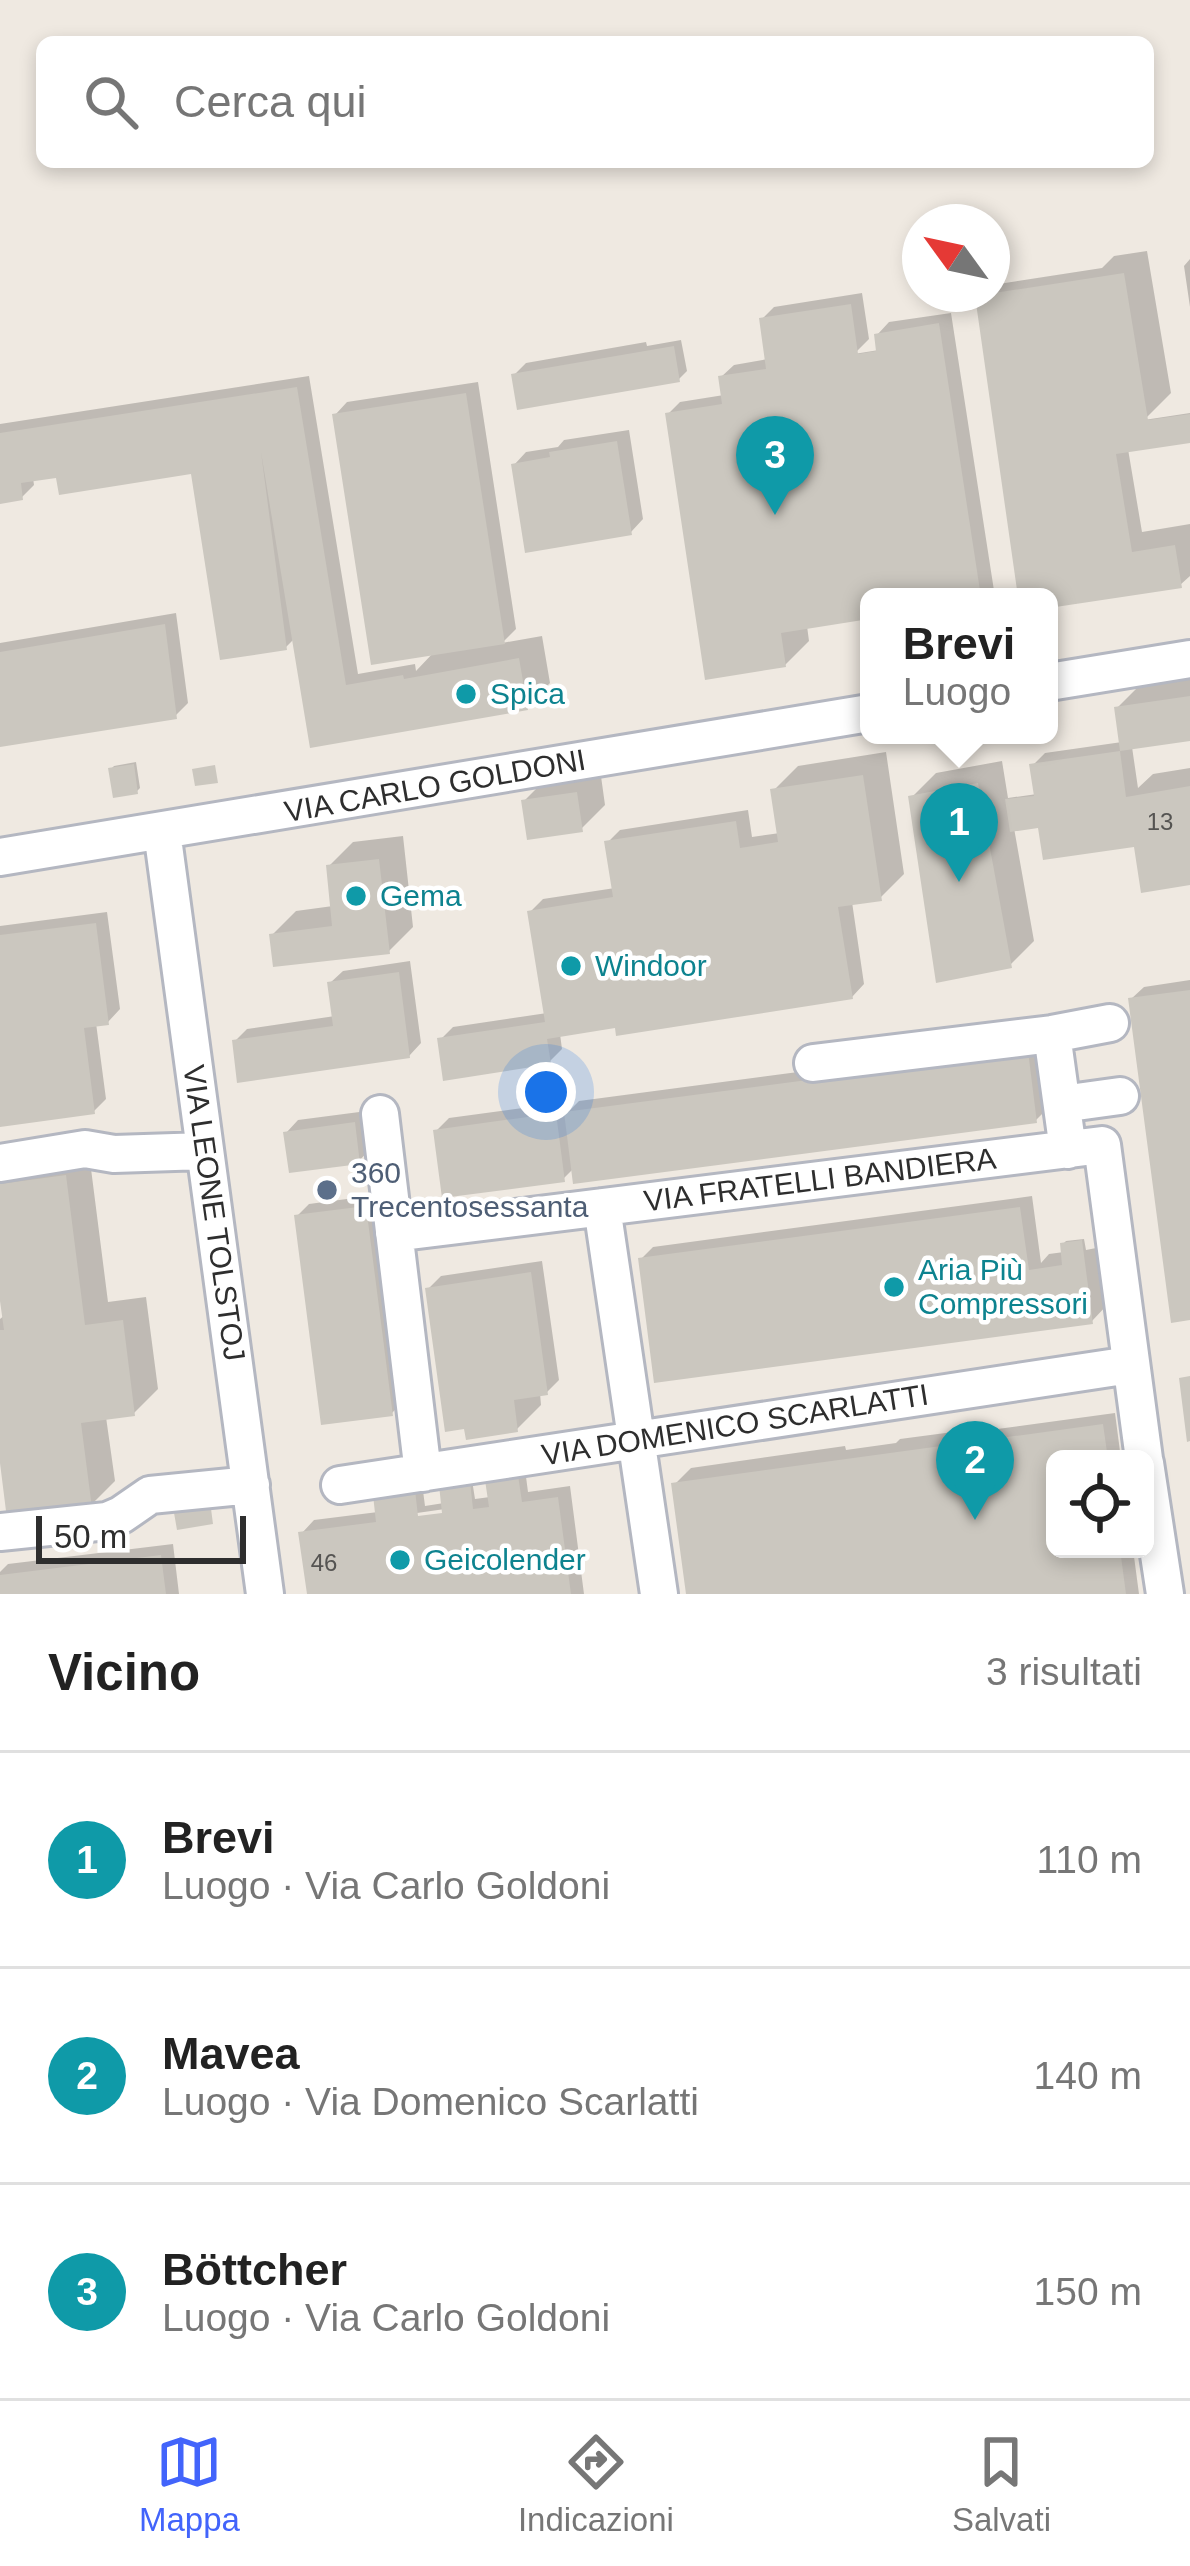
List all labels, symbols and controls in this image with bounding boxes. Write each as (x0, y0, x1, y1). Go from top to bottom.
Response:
search box (36, 36, 1154, 168)
icon: search (78, 69, 144, 135)
text: Cerca qui (174, 76, 367, 127)
north arrow (902, 204, 1010, 312)
pin: 3 (736, 416, 814, 515)
popup (860, 588, 1058, 744)
text: Brevi (903, 618, 1015, 669)
text: Luogo (903, 670, 1011, 713)
place label: Spica (490, 677, 565, 710)
marker: Spica (453, 681, 479, 707)
street label: VIA CARLO GOLDONI (282, 743, 588, 828)
pin: 1 (920, 783, 998, 882)
house number: 13 (1147, 808, 1173, 835)
place label: Gema (380, 879, 462, 912)
marker: Gema (343, 883, 369, 909)
place label: Windoor (595, 949, 707, 982)
marker: Windoor (558, 953, 584, 979)
your location (516, 1062, 576, 1122)
street label: VIA LEONE TOLSTOJ (177, 1063, 252, 1363)
street label: VIA FRATELLI BANDIERA (642, 1142, 998, 1217)
place label: 360 Trecentosessanta (351, 1156, 589, 1223)
marker: 360 Trecentosessanta (314, 1177, 340, 1203)
place label: Aria Più Compressori (918, 1253, 1088, 1320)
marker: Aria Più Compressori (881, 1274, 907, 1300)
street label: VIA DOMENICO SCARLATTI (539, 1378, 931, 1471)
pin: 2 (936, 1421, 1014, 1520)
map controls (1046, 1450, 1154, 1558)
button: locate (1046, 1450, 1154, 1558)
scale bar (36, 1510, 246, 1563)
text: 50 m (54, 1518, 127, 1555)
place label: Geicolender (424, 1543, 586, 1576)
marker: Geicolender (387, 1547, 413, 1573)
house number: 46 (311, 1549, 337, 1576)
text: Vicino (48, 1644, 200, 1701)
text: 3 risultati (986, 1650, 1142, 1693)
text: Brevi (162, 1812, 275, 1863)
text: 1 (76, 1838, 98, 1881)
text: 110 m (1037, 1838, 1142, 1881)
text: Luogo · Via Carlo Goldoni (162, 1864, 610, 1907)
text: Mavea (162, 2028, 300, 2079)
text: 2 (76, 2054, 98, 2097)
text: 140 m (1034, 2054, 1142, 2097)
text: Luogo · Via Domenico Scarlatti (162, 2080, 699, 2123)
text: Böttcher (162, 2244, 347, 2295)
text: 3 (76, 2270, 98, 2313)
text: 150 m (1034, 2270, 1142, 2313)
text: Luogo · Via Carlo Goldoni (162, 2296, 610, 2339)
tab: Mappa (139, 2429, 240, 2539)
tab: Indicazioni (518, 2429, 674, 2539)
tab: Salvati (952, 2429, 1051, 2539)

